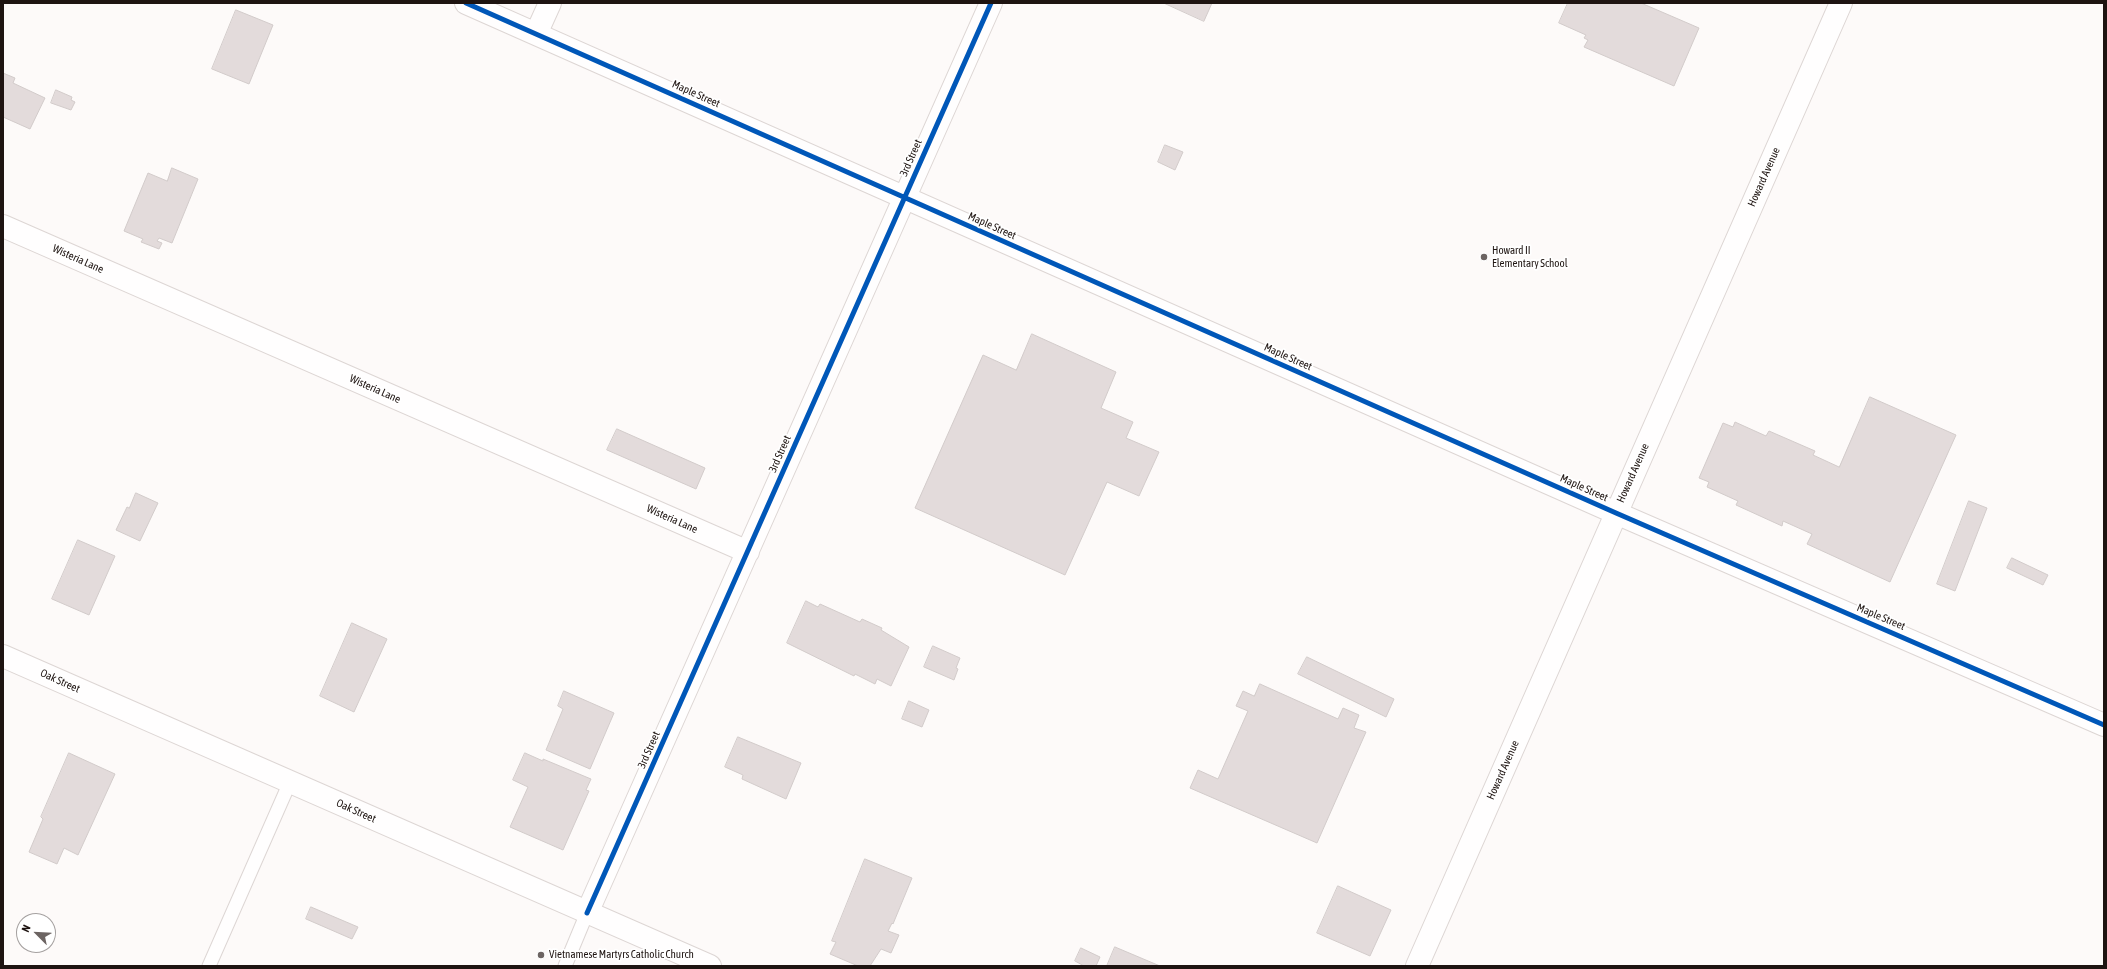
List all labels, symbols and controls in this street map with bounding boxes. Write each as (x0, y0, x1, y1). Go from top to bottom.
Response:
street label: Maple Street (670, 78, 722, 110)
street label: 3rd Street (897, 137, 925, 179)
street label: Howard Avenue (1745, 145, 1783, 209)
street label: Maple Street (966, 210, 1018, 242)
street label: Wisteria Lane (50, 242, 106, 276)
place label: Howard II Elementary School (1492, 244, 1568, 270)
marker: Howard II Elementary School (1479, 252, 1489, 262)
street label: Maple Street (1262, 341, 1314, 373)
street label: Wisteria Lane (347, 372, 403, 406)
street label: 3rd Street (766, 433, 794, 475)
street label: Howard Avenue (1614, 441, 1652, 505)
street label: Maple Street (1558, 472, 1610, 504)
street label: Wisteria Lane (644, 502, 700, 536)
street label: Maple Street (1855, 601, 1907, 633)
street label: Oak Street (38, 666, 82, 696)
street label: 3rd Street (635, 729, 663, 771)
street label: Howard Avenue (1484, 738, 1522, 802)
street label: Oak Street (334, 796, 378, 826)
north arrow (16, 913, 56, 953)
text: N (19, 923, 33, 934)
place label: Vietnamese Martyrs Catholic Church (549, 948, 694, 962)
marker: Vietnamese Martyrs Catholic Church (536, 950, 546, 960)

